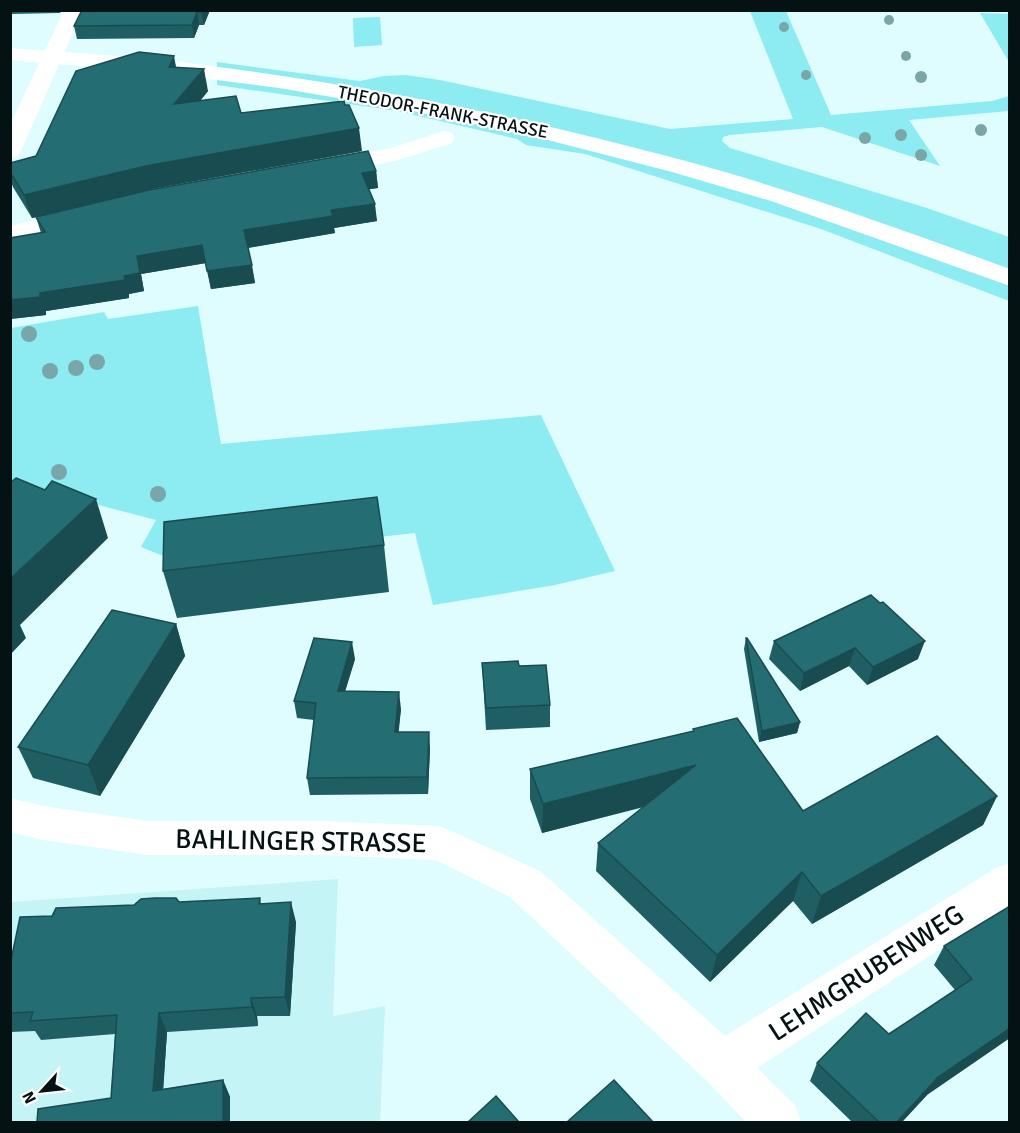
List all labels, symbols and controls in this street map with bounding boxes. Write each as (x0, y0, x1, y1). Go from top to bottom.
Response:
street label: THEODOR-FRANK-STRASSE (336, 81, 550, 143)
street label: BAHLINGER STRASSE (175, 823, 427, 860)
street label: LEHMGRUBENWEG (763, 898, 970, 1049)
north arrow (12, 1061, 72, 1121)
text: N (18, 1088, 41, 1107)

